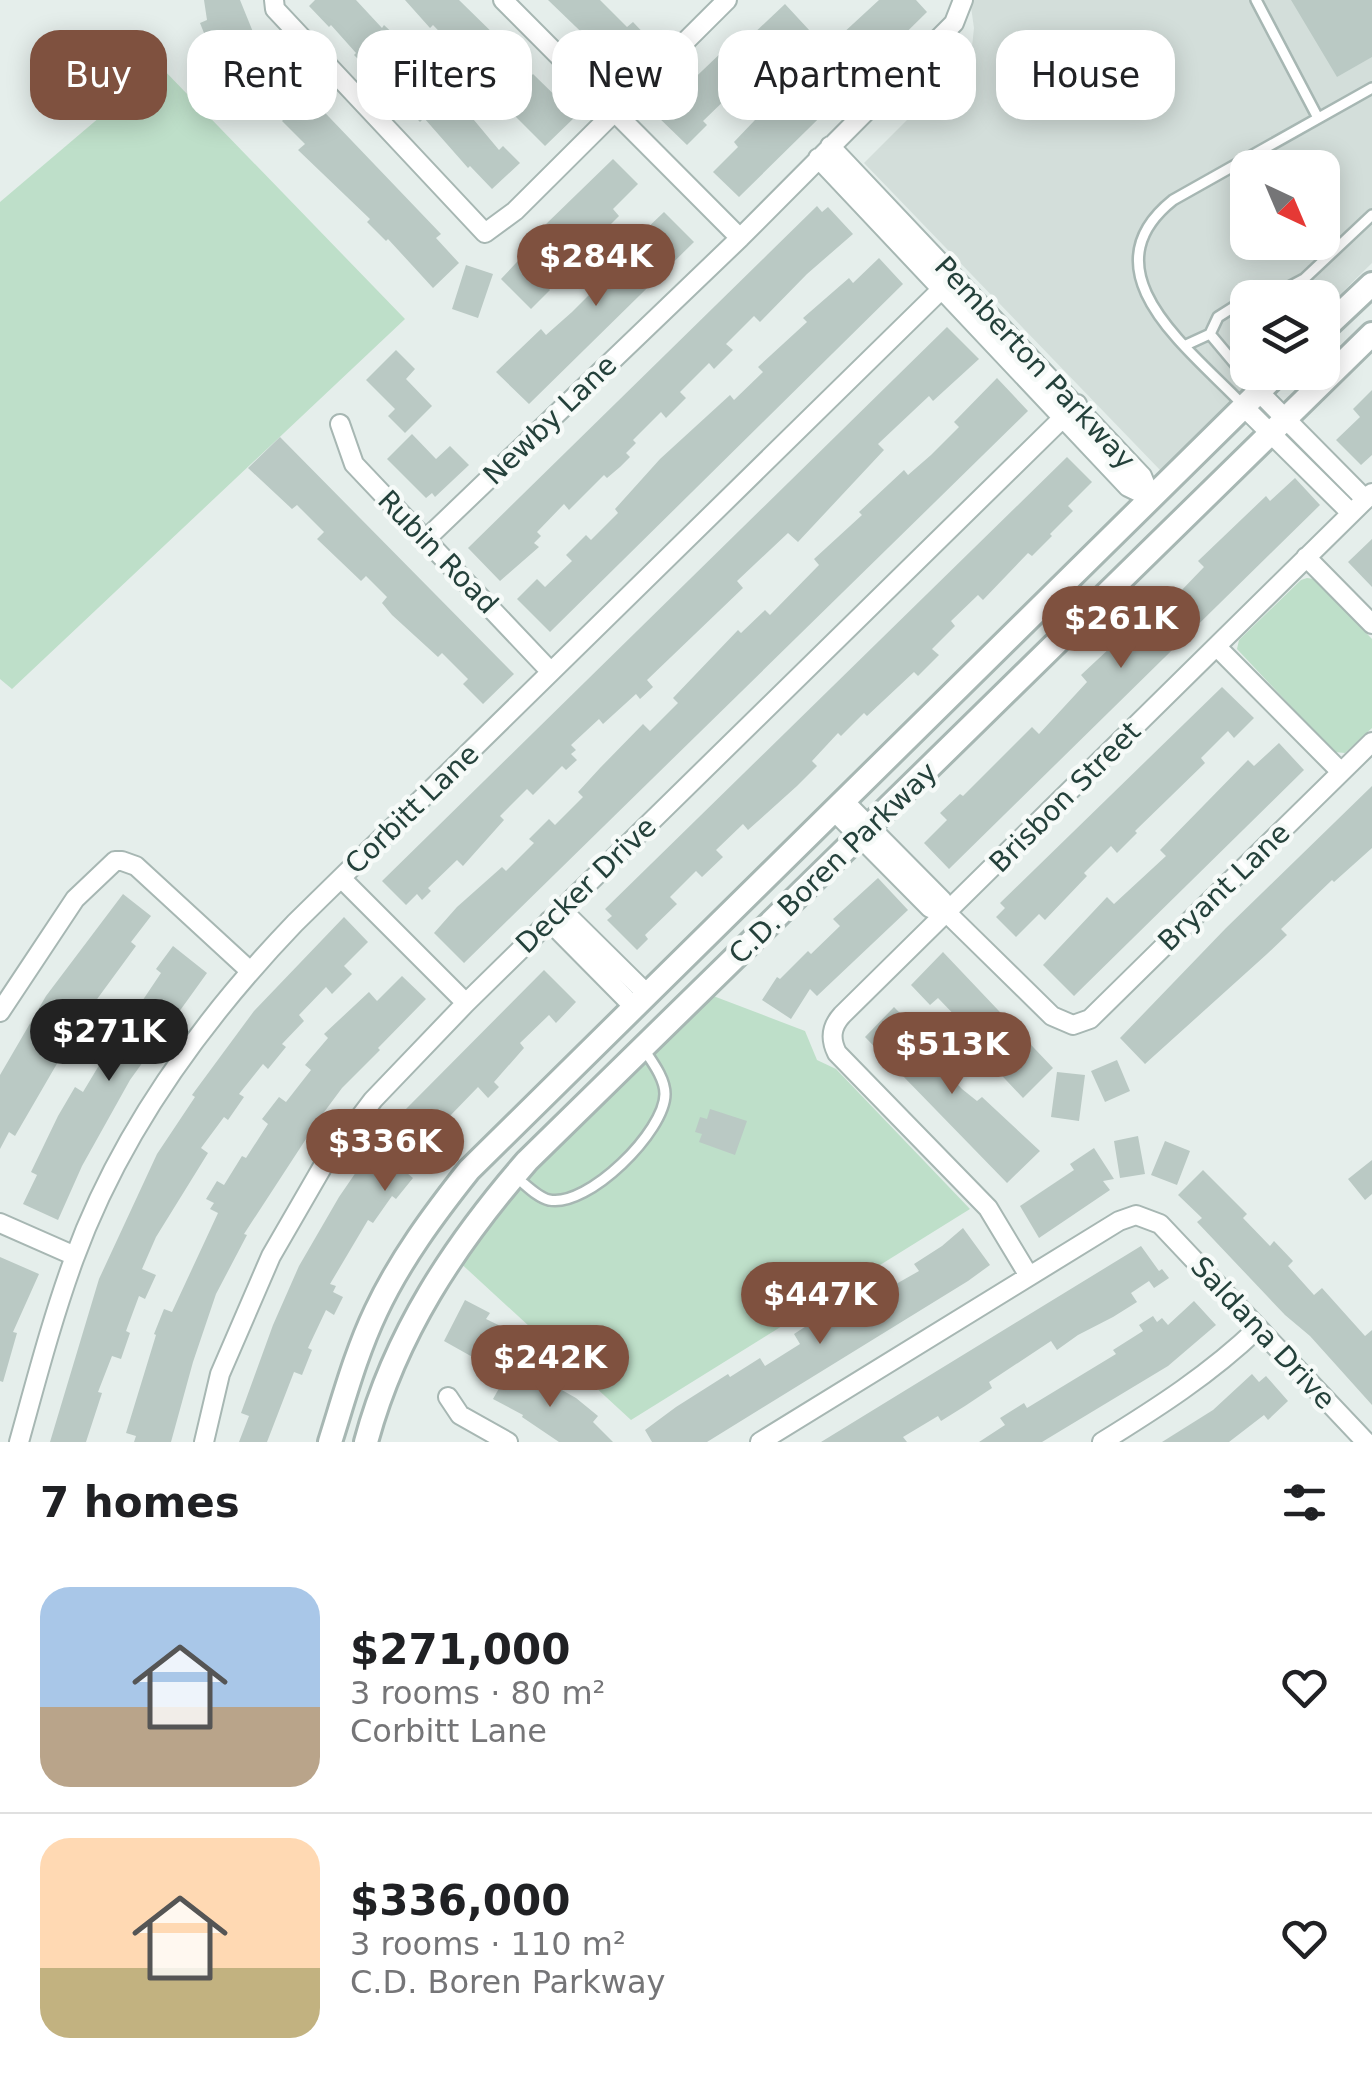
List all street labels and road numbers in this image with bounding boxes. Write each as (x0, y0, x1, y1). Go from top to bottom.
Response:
street label: Pemberton Parkway (928, 250, 1142, 476)
street label: Newby Lane (477, 348, 623, 492)
street label: Rubin Road (371, 484, 505, 620)
street label: Brisbon Street (983, 715, 1147, 879)
street label: Corbitt Lane (339, 737, 485, 881)
street label: C.D. Boren Parkway (722, 755, 944, 971)
street label: Decker Drive (509, 810, 663, 960)
street label: Bryant Lane (1151, 816, 1297, 958)
street label: Saldana Drive (1184, 1250, 1342, 1416)

